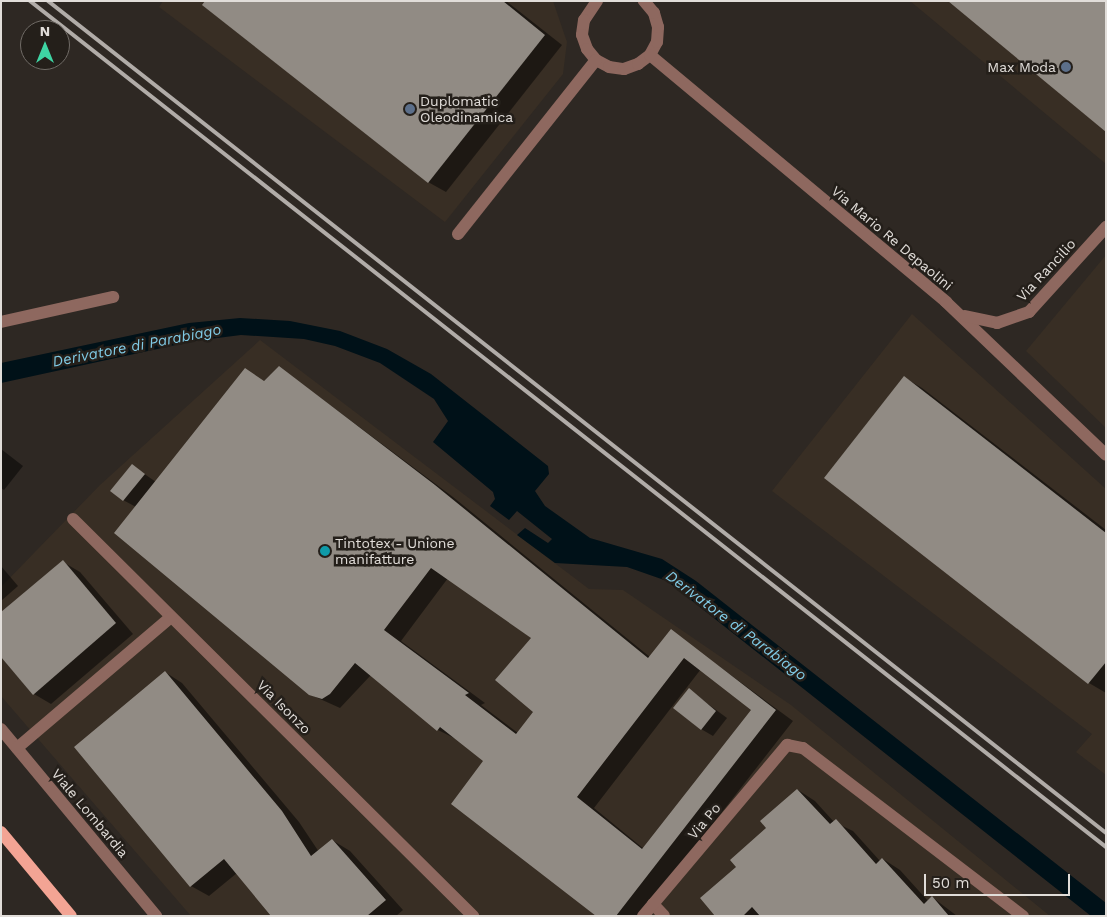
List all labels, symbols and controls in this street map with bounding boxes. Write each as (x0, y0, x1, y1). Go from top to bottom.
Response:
north arrow (20, 20, 70, 70)
text: N (40, 23, 50, 39)
place label: Max Moda (987, 59, 1056, 75)
marker: Max Moda (1060, 61, 1072, 73)
place label: Duplomatic Oleodinamica (420, 93, 513, 125)
marker: Duplomatic Oleodinamica (404, 103, 416, 115)
street label: Via Mario Re Depaolini (828, 182, 956, 294)
street label: Via Rancilio (1013, 235, 1079, 305)
water label: Derivatore di Parabiago (51, 321, 223, 371)
place label: Tintotex - Unione manifatture (335, 535, 455, 568)
marker: Tintotex - Unione manifatture (319, 545, 331, 557)
water label: Derivatore di Parabiago (662, 567, 810, 685)
street label: Via Isonzo (253, 676, 315, 738)
street label: Viale Lombardia (48, 765, 132, 861)
street label: Via Po (684, 799, 724, 843)
scale bar (927, 864, 1073, 896)
text: 50 m (932, 874, 969, 892)

